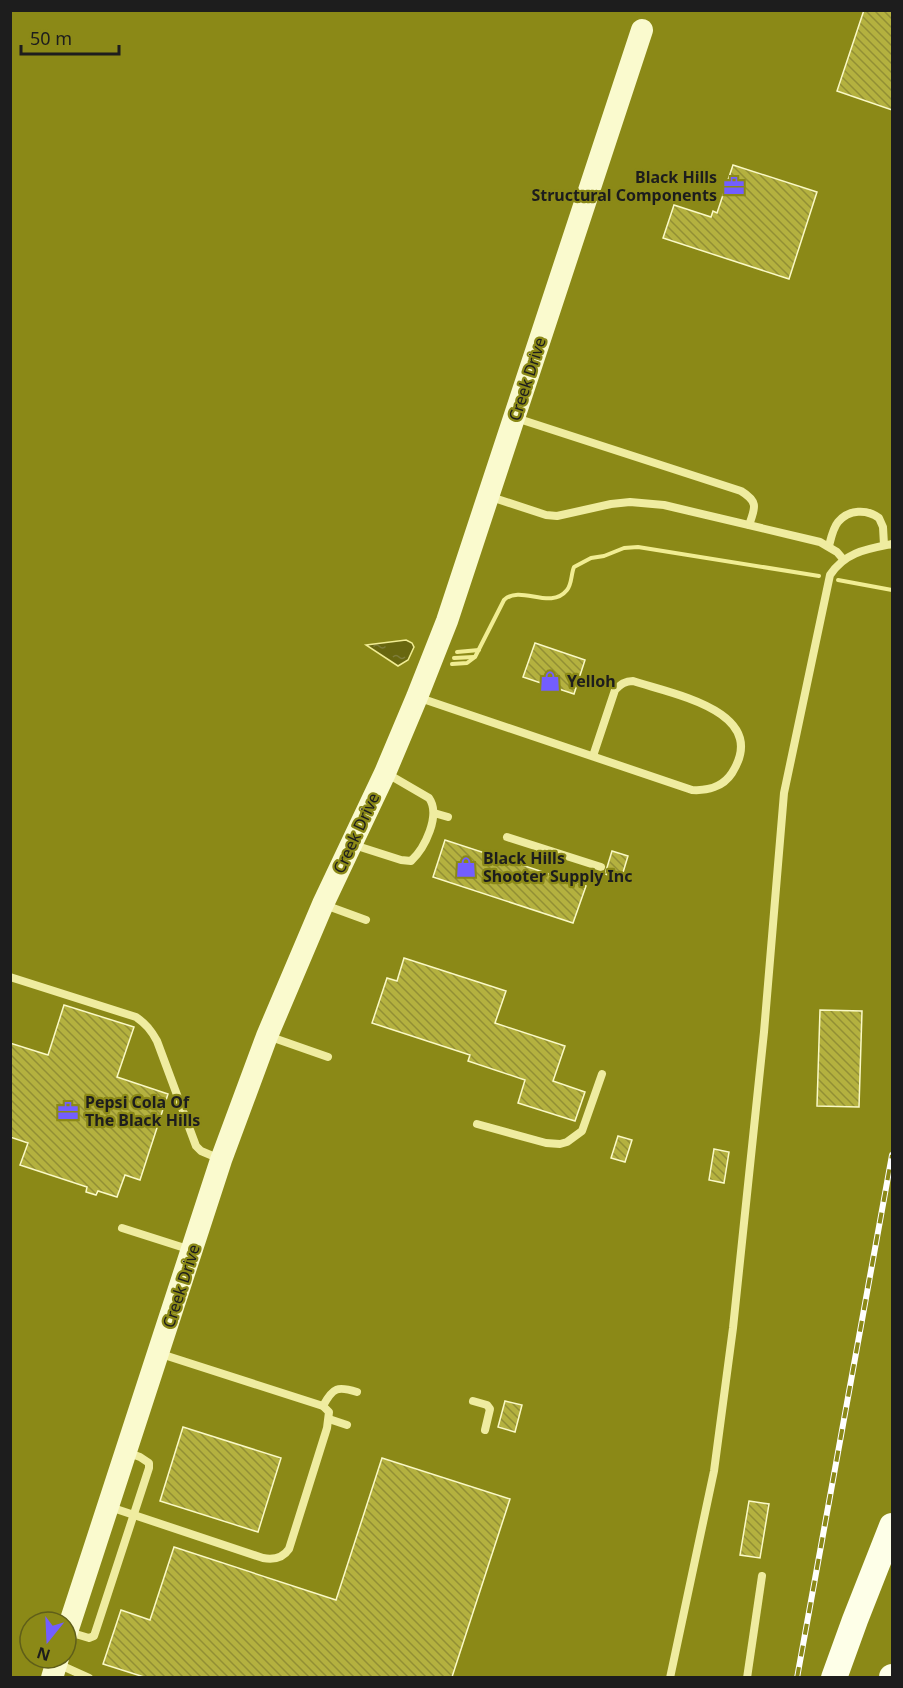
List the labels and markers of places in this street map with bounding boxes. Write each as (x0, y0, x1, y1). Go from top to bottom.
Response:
place label: Black Hills Structural Components (531, 166, 717, 206)
office icon: Black Hills Structural Components (722, 174, 746, 198)
shop icon: Yelloh (538, 669, 562, 693)
place label: Yelloh (567, 670, 616, 692)
place label: Black Hills Shooter Supply Inc (483, 847, 632, 887)
shop icon: Black Hills Shooter Supply Inc (454, 855, 478, 879)
place label: Pepsi Cola Of The Black Hills (85, 1091, 200, 1131)
office icon: Pepsi Cola Of The Black Hills (56, 1099, 80, 1123)

